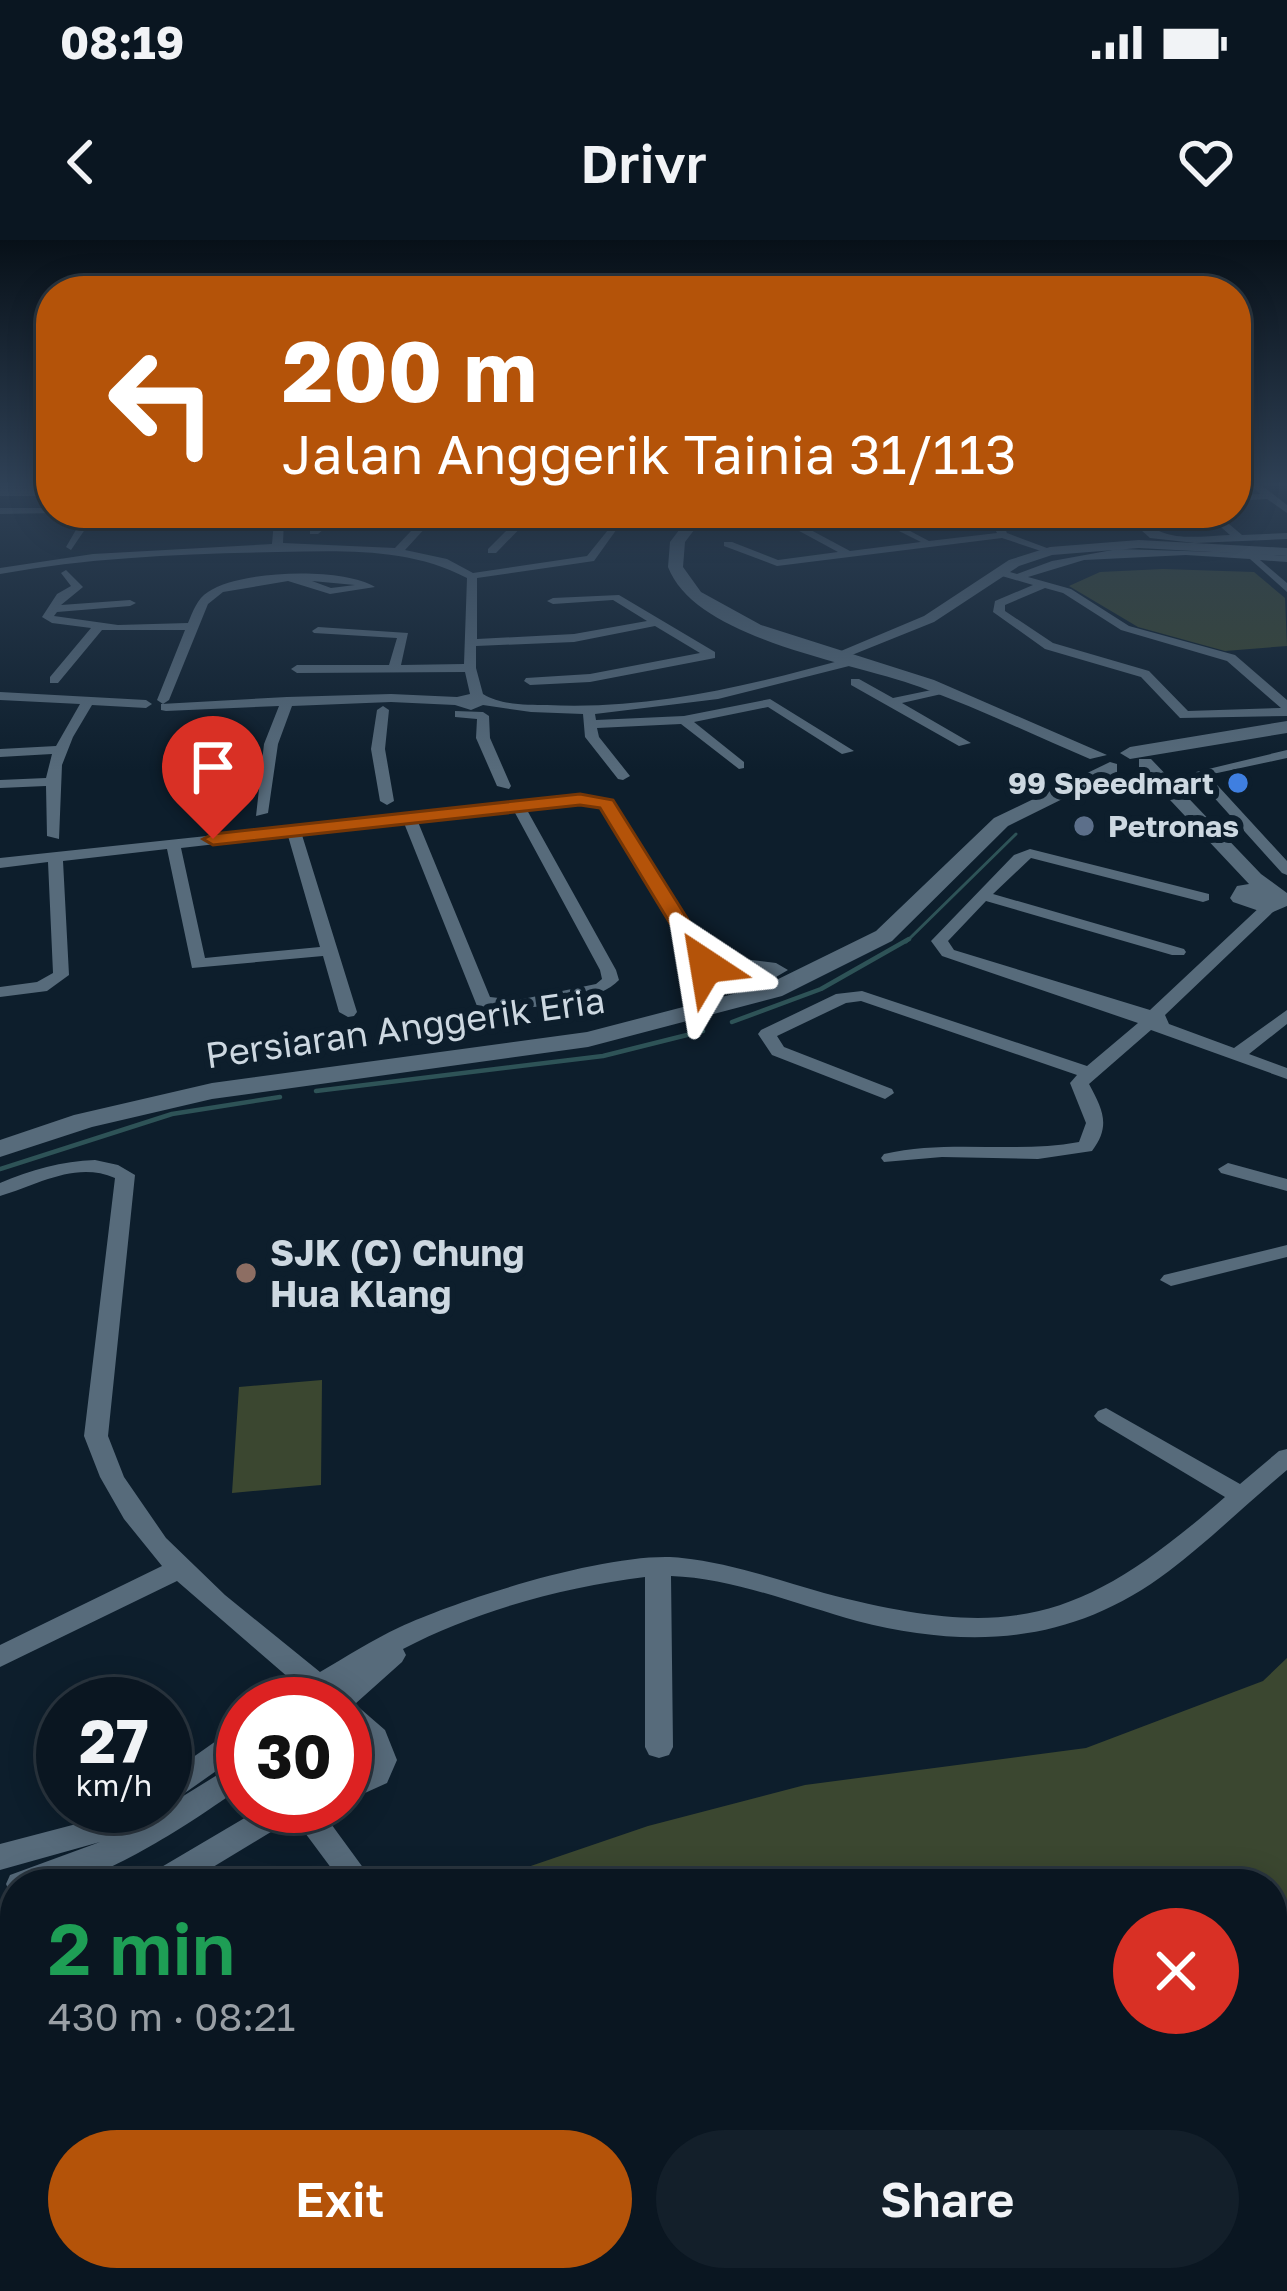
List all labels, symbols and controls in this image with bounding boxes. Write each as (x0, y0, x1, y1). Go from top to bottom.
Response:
text: 08:19 (60, 15, 184, 69)
icon: back (48, 129, 114, 195)
icon: heart (1173, 129, 1239, 195)
text: Drivr (580, 130, 707, 195)
text: 200 m (282, 320, 537, 420)
icon: left (84, 324, 240, 480)
text: Jalan Anggerik Tainia 31/113 (282, 421, 1017, 486)
pin (162, 716, 264, 839)
icon: arrive (180, 734, 246, 800)
place label: 99 Speedmart (1008, 765, 1214, 801)
marker: 99 Speedmart (1225, 770, 1251, 796)
place label: Petronas (1108, 808, 1239, 844)
marker: Petronas (1071, 813, 1097, 839)
position arrow (643, 903, 769, 1029)
street label: Persiaran Anggerik Eria (203, 978, 607, 1076)
place label: SJK (C) Chung Hua Klang (270, 1231, 524, 1315)
marker: SJK (C) Chung Hua Klang (233, 1260, 259, 1286)
speed limit sign: 30 (216, 1677, 372, 1833)
text: 27 (79, 1704, 149, 1776)
text: km/h (76, 1767, 152, 1803)
text: 2 min (48, 1904, 235, 1991)
button: close (1113, 1908, 1239, 2034)
text: 430 m · 08:21 (48, 1993, 295, 2040)
button: Exit (48, 2130, 632, 2268)
button: Share (656, 2130, 1239, 2268)

